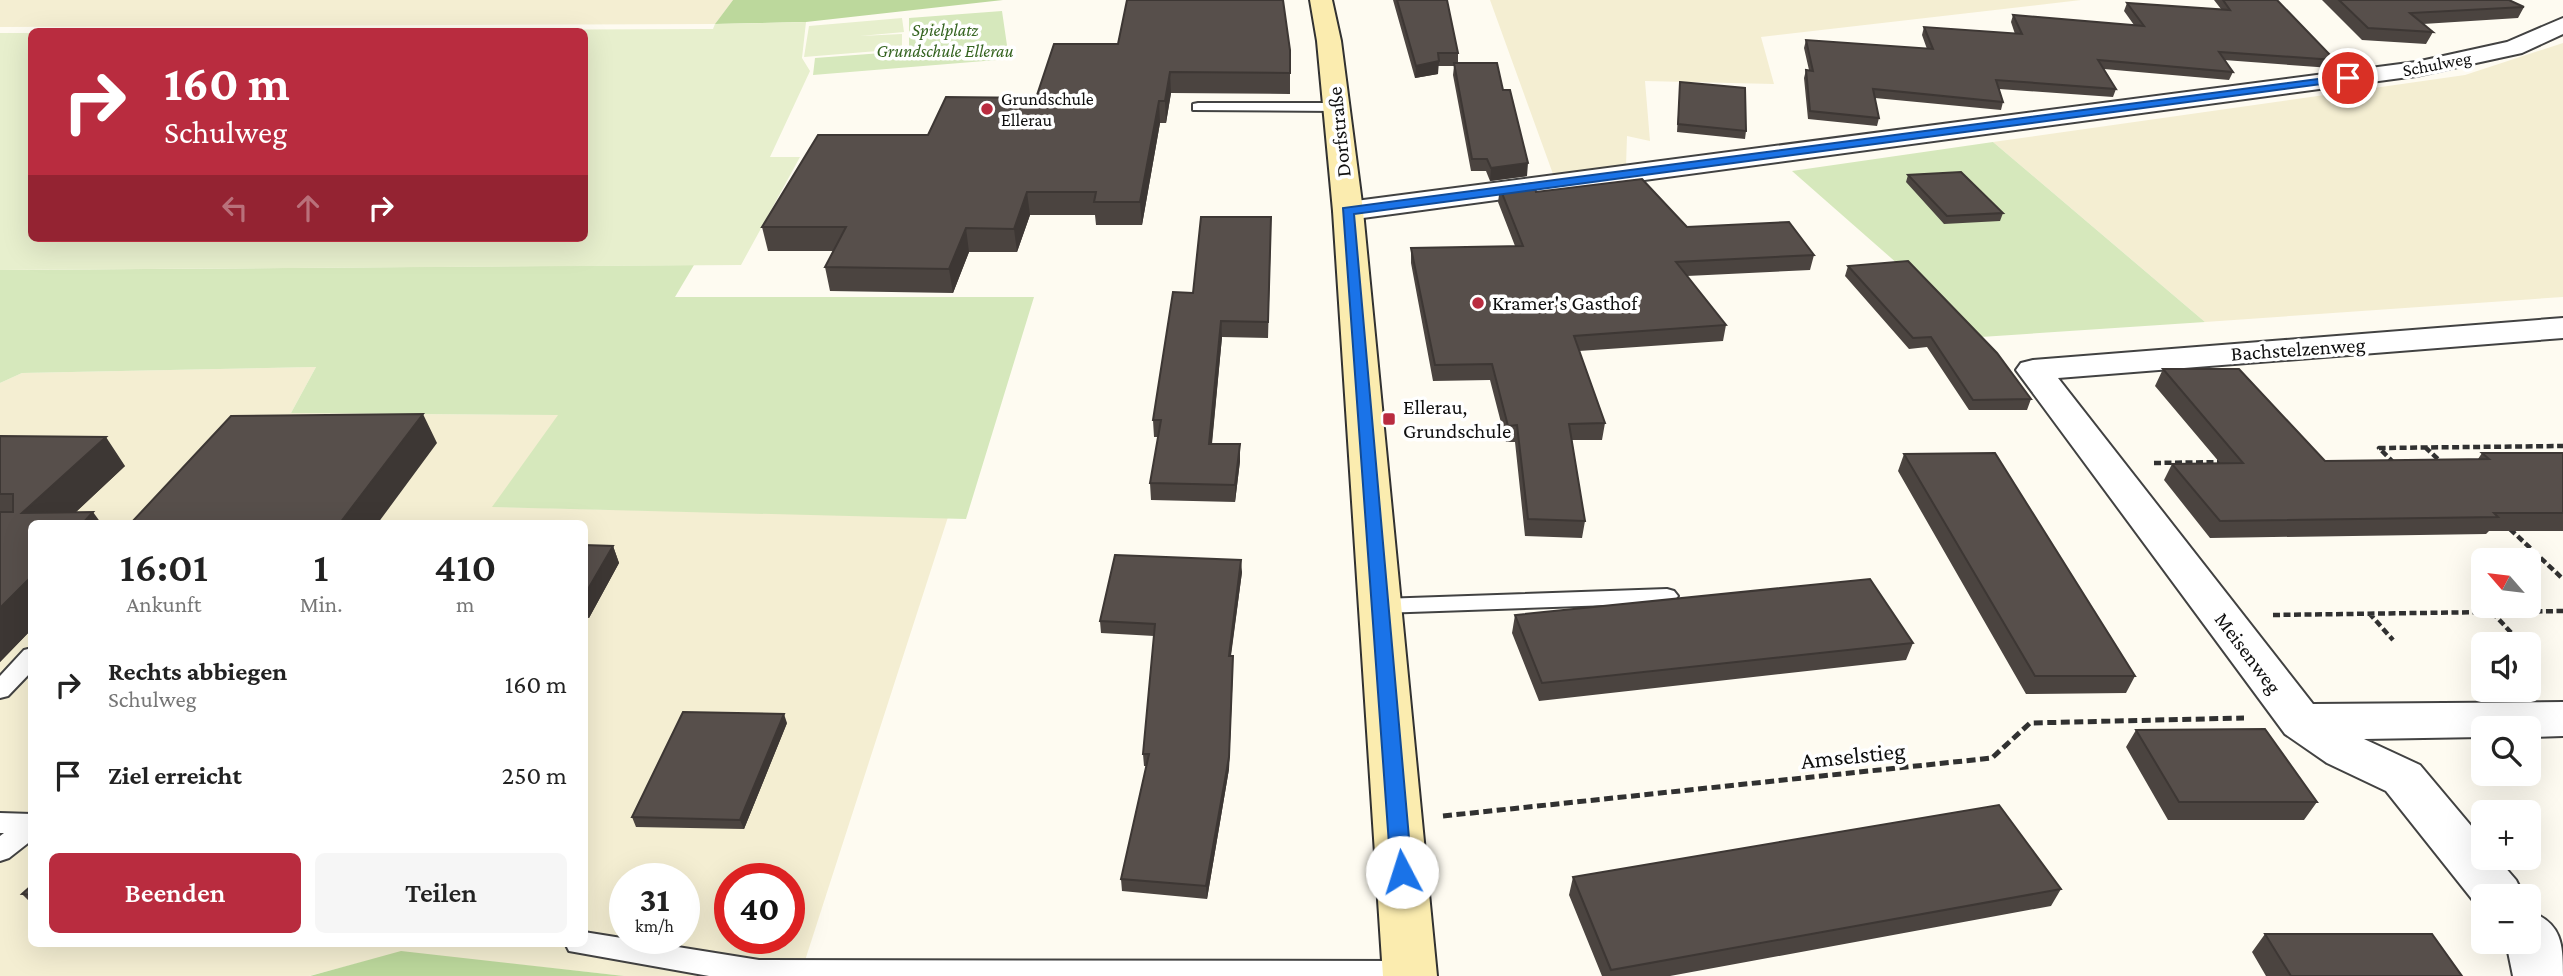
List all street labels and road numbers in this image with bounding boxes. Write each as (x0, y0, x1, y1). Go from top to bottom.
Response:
street label: Schulweg (2401, 48, 2473, 80)
street label: Dorfstraße (1322, 86, 1356, 178)
street label: Bachstelzenweg (2230, 332, 2366, 366)
street label: Meisenweg (2210, 608, 2286, 698)
street label: Amselstieg (1799, 736, 1907, 774)

